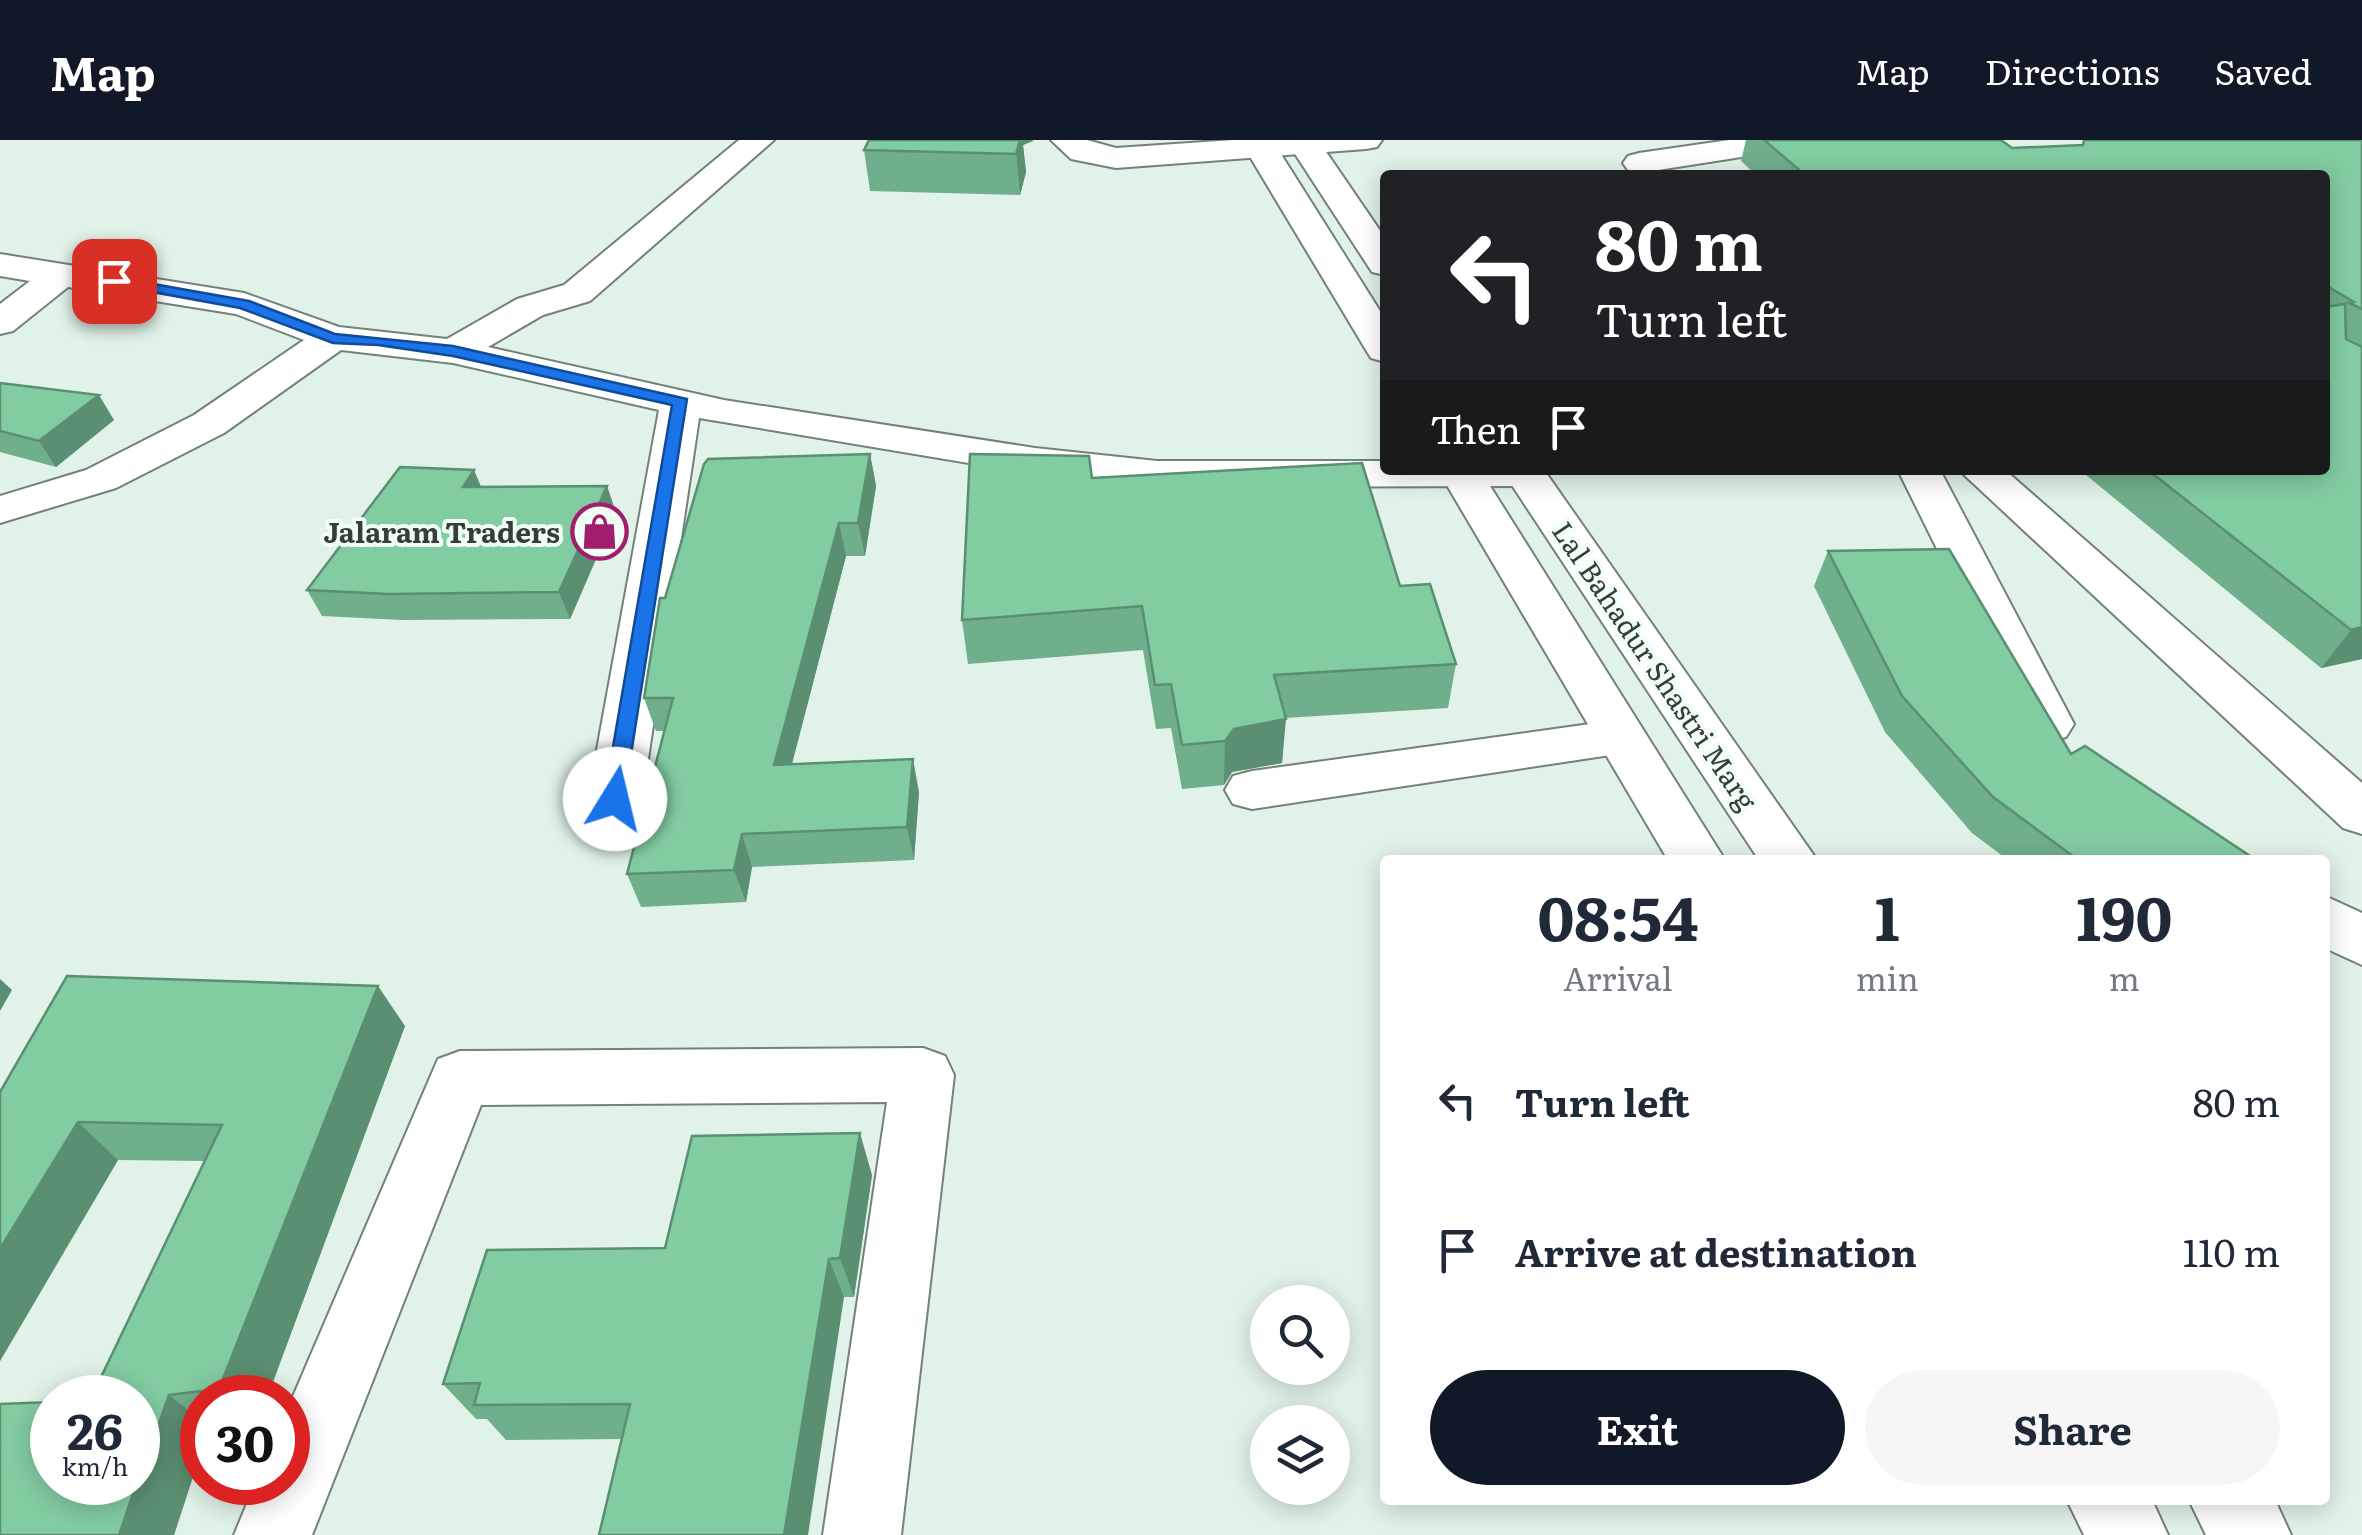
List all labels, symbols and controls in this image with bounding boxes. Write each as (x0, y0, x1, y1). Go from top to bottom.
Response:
text: Map (50, 35, 156, 106)
text: Map (1855, 44, 1930, 96)
text: Directions (1985, 44, 2160, 96)
text: Saved (2215, 44, 2312, 96)
text: 80 m (1595, 189, 1763, 293)
icon: left (1430, 210, 1560, 340)
pin (72, 239, 157, 324)
icon: arrive (87, 254, 142, 309)
text: Turn left (1595, 284, 1787, 351)
text: Then (1430, 399, 1521, 456)
icon: arrive (1541, 400, 1596, 455)
shop icon: Jalaram Traders (569, 501, 629, 561)
place label: Jalaram Traders (324, 510, 560, 552)
street label: Lal Bahadur Shastri Marg (1543, 512, 1769, 818)
position arrow (563, 747, 667, 851)
text: 08:54 (1537, 870, 1698, 959)
text: 1 (1875, 870, 1900, 959)
text: 190 (2076, 870, 2173, 959)
text: Arrival (1563, 953, 1673, 1001)
text: min (1856, 953, 1919, 1001)
text: m (2109, 953, 2140, 1001)
text: Turn left (1515, 1072, 1690, 1129)
text: 80 m (2193, 1072, 2280, 1129)
icon: left (1430, 1073, 1485, 1128)
text: Arrive at destination (1515, 1222, 1917, 1279)
text: 110 m (2183, 1222, 2280, 1279)
icon: arrive (1430, 1223, 1485, 1278)
map controls (1250, 1285, 1350, 1505)
button: search (1250, 1285, 1350, 1385)
button: Exit (1430, 1370, 1845, 1485)
button: Share (1865, 1370, 2280, 1485)
speed limit sign: 30 (180, 1375, 310, 1505)
text: 26 (67, 1391, 123, 1465)
button: layers (1250, 1405, 1350, 1505)
text: km/h (62, 1447, 128, 1484)

